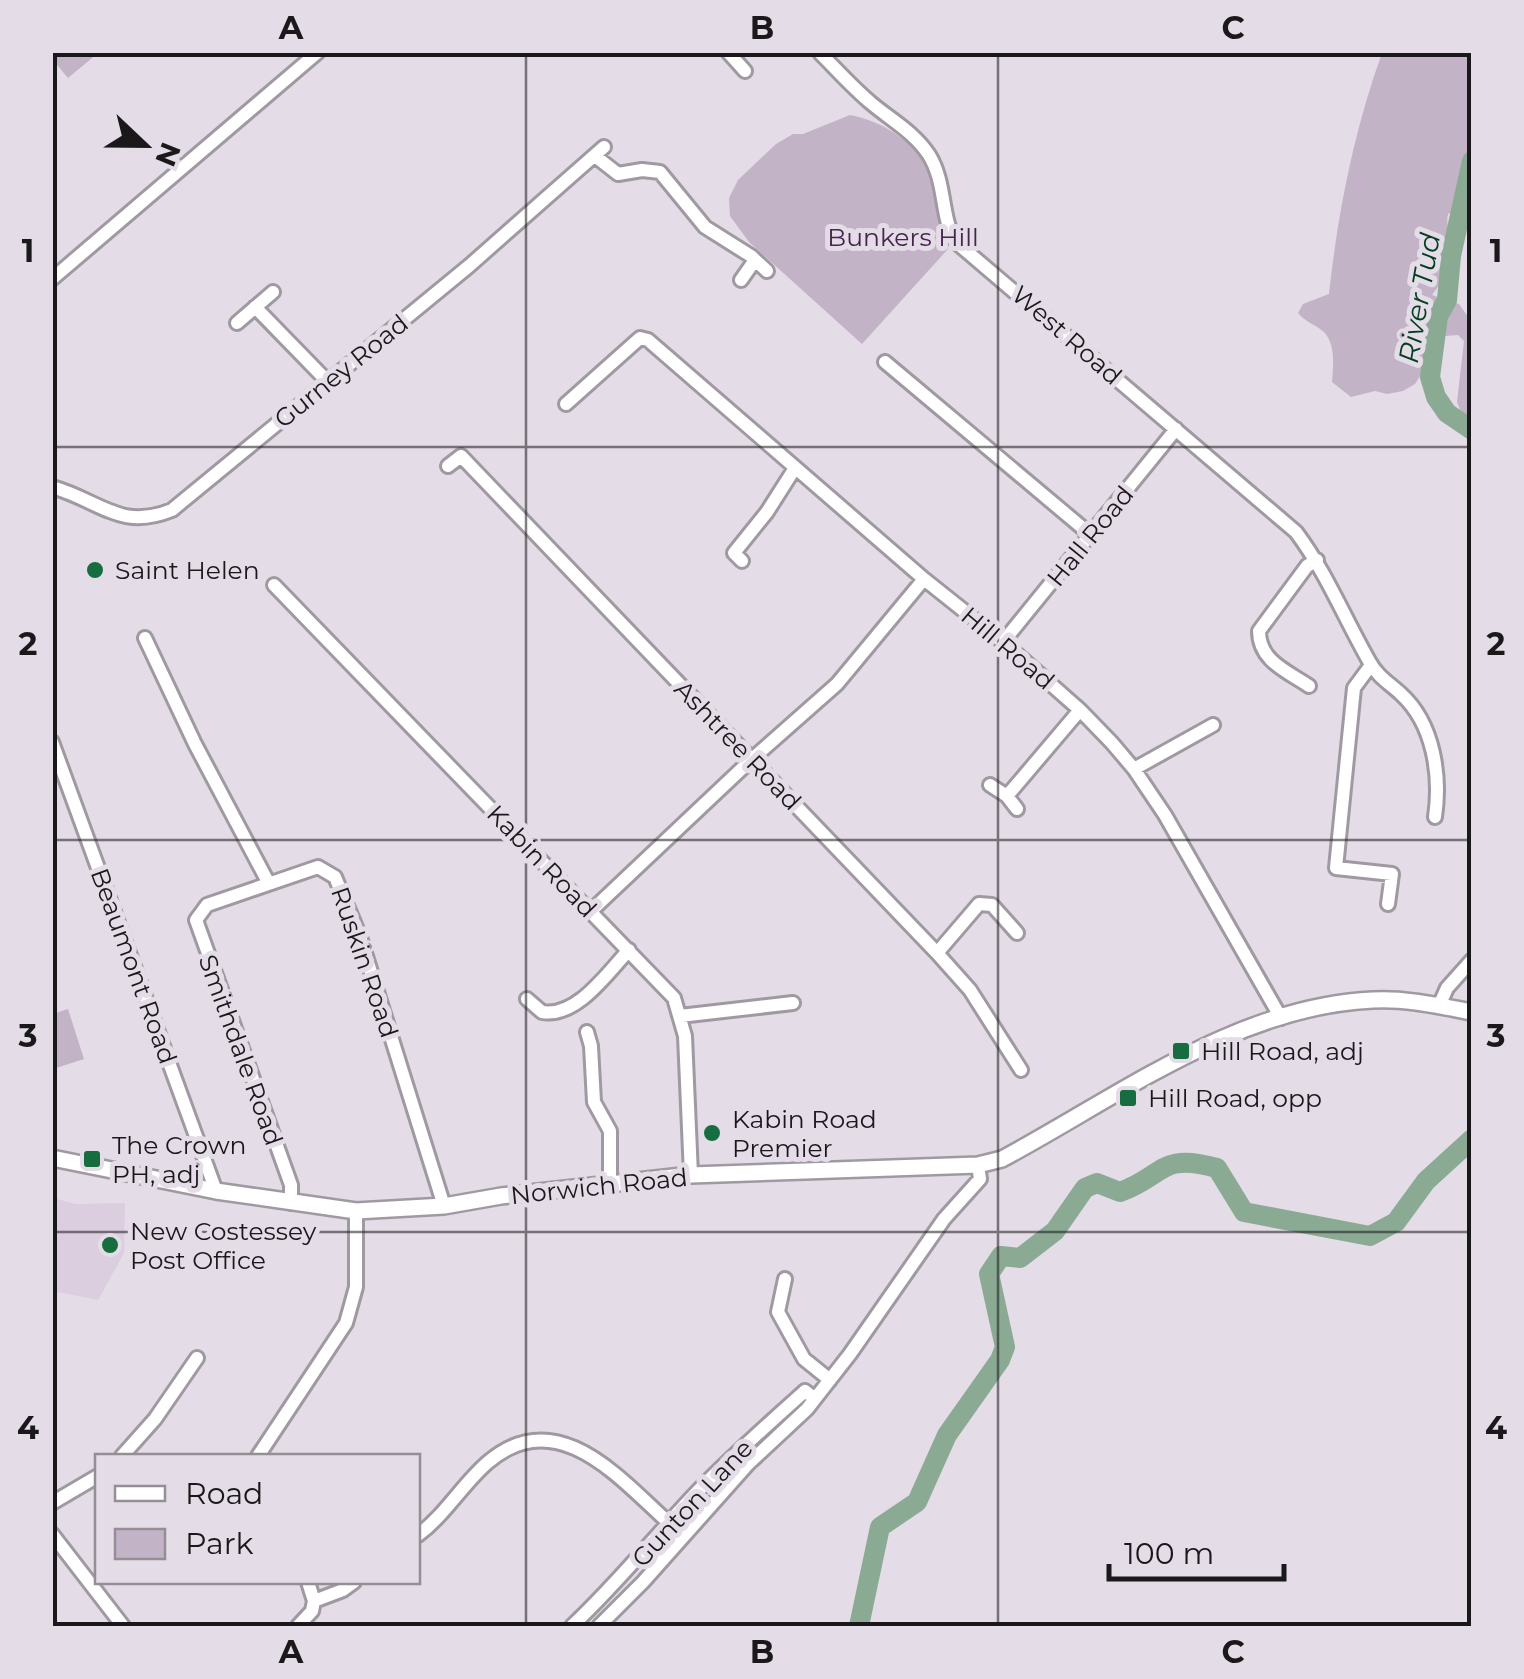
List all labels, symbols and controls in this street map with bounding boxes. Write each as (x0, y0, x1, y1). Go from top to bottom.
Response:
text: A (278, 8, 304, 47)
text: B (750, 8, 774, 47)
text: C (1221, 8, 1245, 47)
north arrow (95, 95, 195, 195)
text: N (148, 138, 188, 171)
park label: Bunkers Hill (827, 222, 979, 252)
water label: River Tud (1391, 230, 1447, 366)
text: 1 (22, 231, 34, 270)
text: 1 (1490, 231, 1502, 270)
street label: West Road (1006, 279, 1128, 391)
street label: Gurney Road (268, 308, 414, 434)
street label: Hall Road (1040, 480, 1140, 592)
place label: Saint Helen (115, 555, 260, 585)
marker: Saint Helen (84, 559, 106, 581)
street label: Hill Road (955, 600, 1061, 696)
text: 2 (19, 624, 37, 663)
text: 2 (1487, 624, 1505, 663)
street label: Ashtree Road (669, 674, 807, 816)
street label: Kabin Road (481, 799, 603, 923)
street label: Beaumont Road (85, 864, 183, 1068)
street label: Ruskin Road (325, 883, 405, 1041)
street label: Smithdale Road (193, 950, 289, 1150)
text: 3 (18, 1016, 37, 1055)
text: 3 (1486, 1016, 1505, 1055)
place label: Hill Road, adj (1201, 1036, 1364, 1066)
marker: Hill Road, adj (1170, 1040, 1192, 1062)
place label: Hill Road, opp (1148, 1083, 1322, 1113)
marker: Hill Road, opp (1117, 1087, 1139, 1109)
place label: Kabin Road Premier (732, 1104, 877, 1163)
marker: Kabin Road Premier (701, 1122, 723, 1144)
place label: The Crown PH, adj (112, 1130, 247, 1189)
marker: The Crown PH, adj (81, 1148, 103, 1170)
street label: Norwich Road (509, 1162, 689, 1210)
place label: New Costessey Post Office (130, 1216, 317, 1275)
marker: New Costessey Post Office (99, 1234, 121, 1256)
text: 4 (17, 1408, 39, 1447)
text: 4 (1485, 1408, 1507, 1447)
street label: Gunton Lane (625, 1433, 759, 1573)
legend (95, 1454, 420, 1584)
text: Road (185, 1475, 263, 1512)
scale bar (1109, 1519, 1284, 1581)
text: Park (185, 1525, 254, 1562)
text: 100 m (1124, 1535, 1214, 1572)
text: A (278, 1632, 304, 1671)
text: B (750, 1632, 774, 1671)
text: C (1221, 1632, 1245, 1671)

